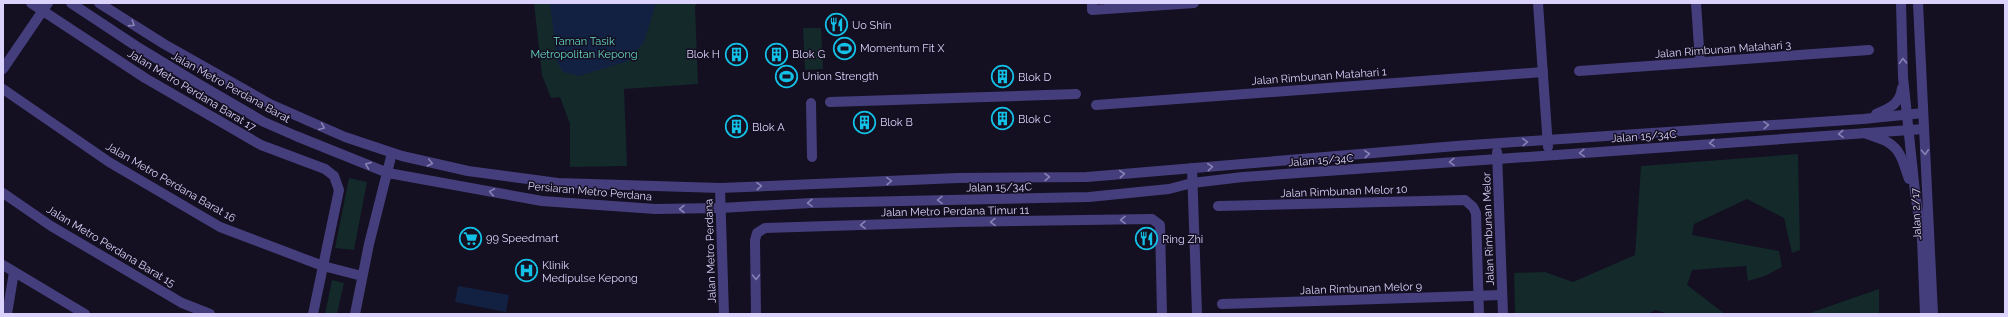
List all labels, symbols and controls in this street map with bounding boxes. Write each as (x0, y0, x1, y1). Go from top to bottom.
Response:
restaurant icon: Uo Shin (823, 12, 849, 38)
one-way arrow (128, 19, 135, 26)
place label: Uo Shin (852, 19, 891, 32)
park label: Taman Tasik Metropolitan Kepong (530, 35, 638, 61)
sports icon: Momentum Fit X (831, 35, 857, 61)
street label: Jalan Rimbunan Matahari 3 (1654, 38, 1792, 61)
building icon: Blok H (723, 41, 749, 67)
building icon: Blok G (763, 41, 789, 67)
place label: Momentum Fit X (860, 42, 944, 55)
street label: Jalan Metro Perdana Barat 17 (125, 47, 258, 134)
place label: Blok H (686, 48, 720, 61)
place label: Blok G (792, 48, 825, 61)
street label: Jalan Metro Perdana Barat (169, 49, 293, 126)
one-way arrow (1899, 58, 1907, 64)
sports icon: Union Strength (774, 63, 800, 89)
building icon: Blok D (989, 64, 1015, 90)
street label: Jalan Rimbunan Matahari 1 (1251, 65, 1387, 88)
place label: Union Strength (802, 70, 879, 83)
place label: Blok D (1018, 71, 1051, 84)
building icon: Blok C (990, 106, 1016, 132)
building icon: Blok B (851, 109, 877, 135)
place label: Blok C (1018, 113, 1051, 126)
building icon: Blok A (723, 114, 749, 140)
place label: Blok B (880, 116, 913, 129)
place label: Blok A (752, 121, 785, 134)
one-way arrow (1763, 121, 1769, 130)
one-way arrow (317, 122, 325, 130)
street label: Jalan 15/34C (1611, 128, 1678, 145)
one-way arrow (1838, 129, 1844, 138)
one-way arrow (1522, 137, 1528, 146)
one-way arrow (1709, 139, 1715, 148)
street label: Jalan Metro Perdana Barat 16 (103, 140, 238, 225)
one-way arrow (1579, 148, 1585, 157)
one-way arrow (1364, 149, 1370, 158)
one-way arrow (1920, 149, 1929, 155)
street label: Jalan 15/34C (1288, 152, 1355, 169)
one-way arrow (427, 158, 433, 166)
one-way arrow (1449, 158, 1455, 167)
one-way arrow (365, 162, 372, 170)
one-way arrow (1207, 162, 1213, 171)
one-way arrow (1119, 169, 1125, 178)
street label: Jalan Rimbunan Melor (1480, 172, 1497, 286)
one-way arrow (1044, 173, 1050, 181)
one-way arrow (886, 177, 892, 185)
street label: Persiaran Metro Perdana (527, 180, 653, 203)
street label: Jalan 15/34C (966, 180, 1032, 195)
one-way arrow (756, 182, 762, 190)
street label: Jalan Rimbunan Melor 10 (1280, 183, 1408, 200)
street label: Jalan 2/17 (1909, 188, 1924, 240)
one-way arrow (488, 189, 495, 197)
one-way arrow (937, 196, 943, 204)
street label: Jalan Metro Perdana (702, 199, 719, 303)
one-way arrow (807, 199, 813, 207)
street label: Jalan Metro Perdana Barat 15 (44, 203, 177, 290)
street label: Jalan Metro Perdana Timur 11 (881, 204, 1030, 219)
one-way arrow (679, 205, 685, 213)
one-way arrow (1120, 216, 1126, 224)
one-way arrow (990, 217, 996, 226)
one-way arrow (860, 221, 866, 229)
supermarket icon: 99 Speedmart (458, 225, 484, 251)
restaurant icon: Ring Zhi (1133, 226, 1159, 252)
place label: 99 Speedmart (486, 232, 559, 245)
place label: Ring Zhi (1162, 233, 1203, 246)
hospital icon: Klinik Medipulse Kepong (514, 258, 540, 284)
place label: Klinik Medipulse Kepong (542, 259, 638, 285)
one-way arrow (752, 274, 760, 280)
street label: Jalan Rimbunan Melor 9 (1300, 280, 1422, 297)

